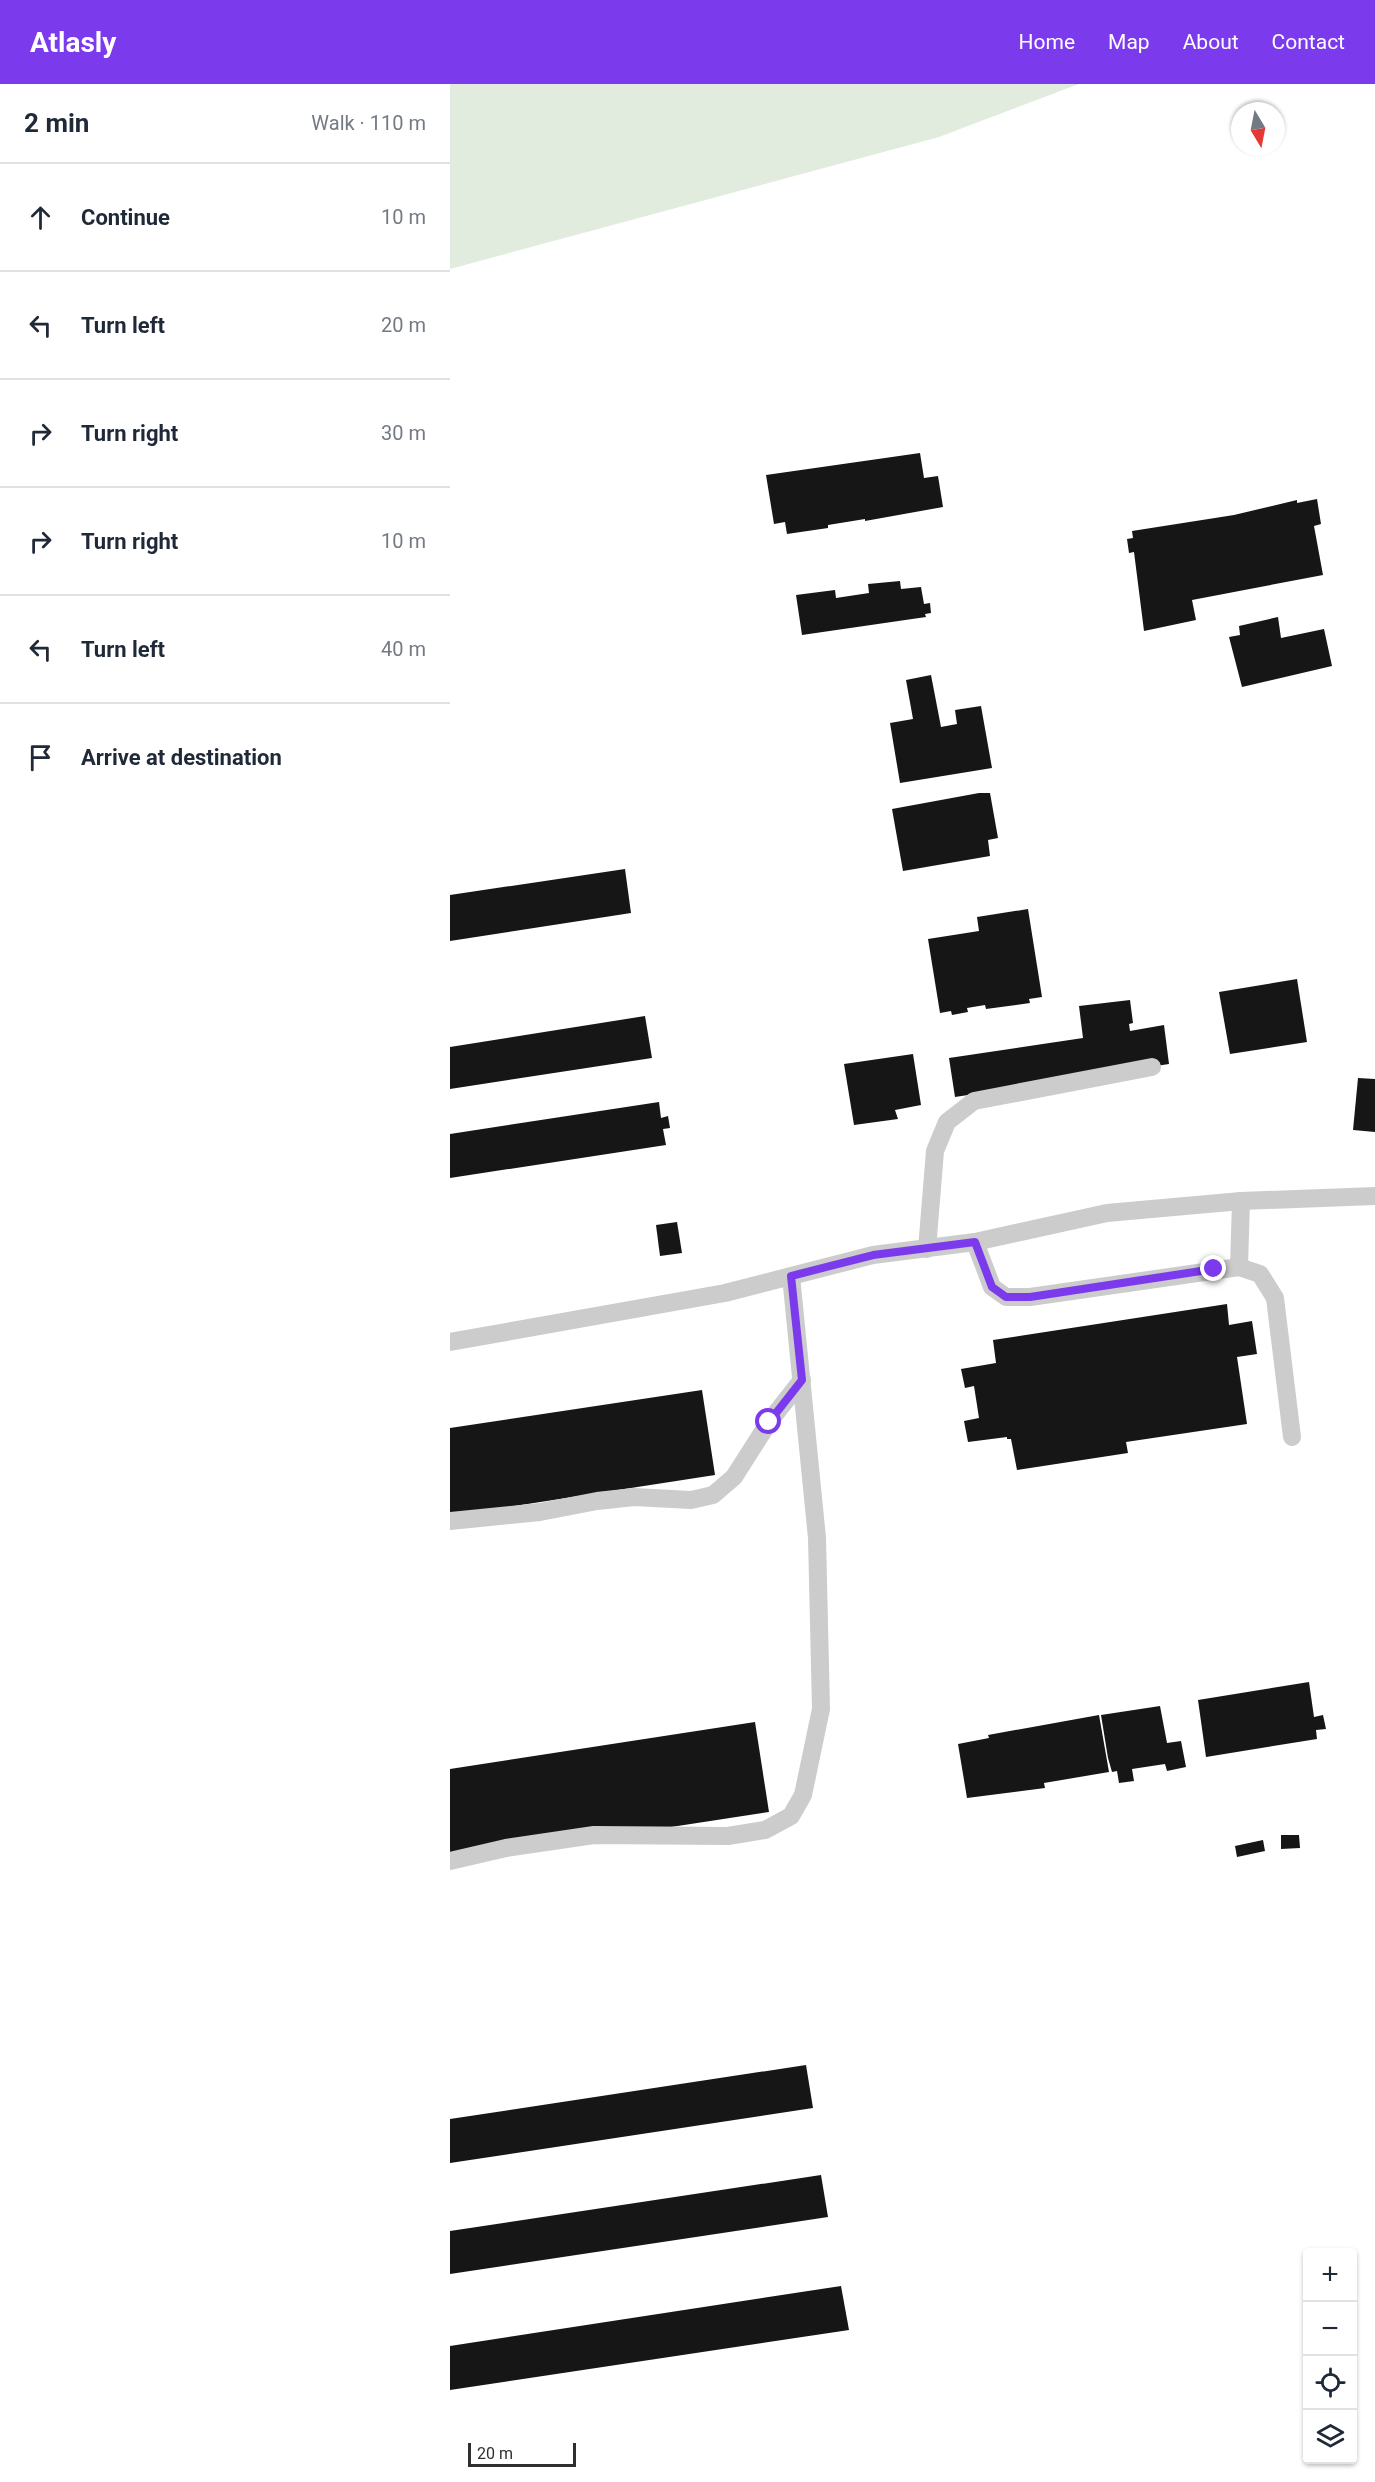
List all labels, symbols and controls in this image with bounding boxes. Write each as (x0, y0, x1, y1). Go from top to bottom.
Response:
text: Atlasly (30, 26, 116, 59)
text: Home (1019, 30, 1075, 54)
text: Map (1108, 30, 1150, 54)
text: About (1183, 30, 1239, 54)
text: Contact (1272, 30, 1345, 54)
north arrow (1231, 102, 1285, 156)
text: 2 min (24, 108, 89, 138)
text: Walk · 110 m (311, 111, 426, 135)
icon: ahead (24, 201, 57, 234)
text: Continue (81, 205, 170, 230)
text: 10 m (381, 205, 426, 229)
icon: left (24, 309, 57, 342)
text: Turn left (81, 313, 165, 338)
text: 20 m (381, 313, 426, 337)
icon: right (24, 417, 57, 450)
text: Turn right (81, 421, 178, 446)
text: 30 m (381, 421, 426, 445)
icon: right (24, 525, 57, 558)
text: Turn right (81, 529, 178, 554)
text: 10 m (381, 529, 426, 553)
icon: left (24, 633, 57, 666)
text: Turn left (81, 637, 165, 662)
text: 40 m (381, 637, 426, 661)
icon: arrive (24, 741, 57, 774)
text: Arrive at destination (81, 745, 282, 770)
route end (1200, 1255, 1226, 1281)
route start (755, 1408, 781, 1434)
map controls (1303, 2248, 1357, 2464)
button: + (1303, 2248, 1357, 2302)
button: − (1303, 2302, 1357, 2356)
button: locate (1303, 2356, 1357, 2410)
button: layers (1303, 2410, 1357, 2464)
scale bar (468, 2440, 576, 2468)
text: 20 m (477, 2444, 513, 2463)

